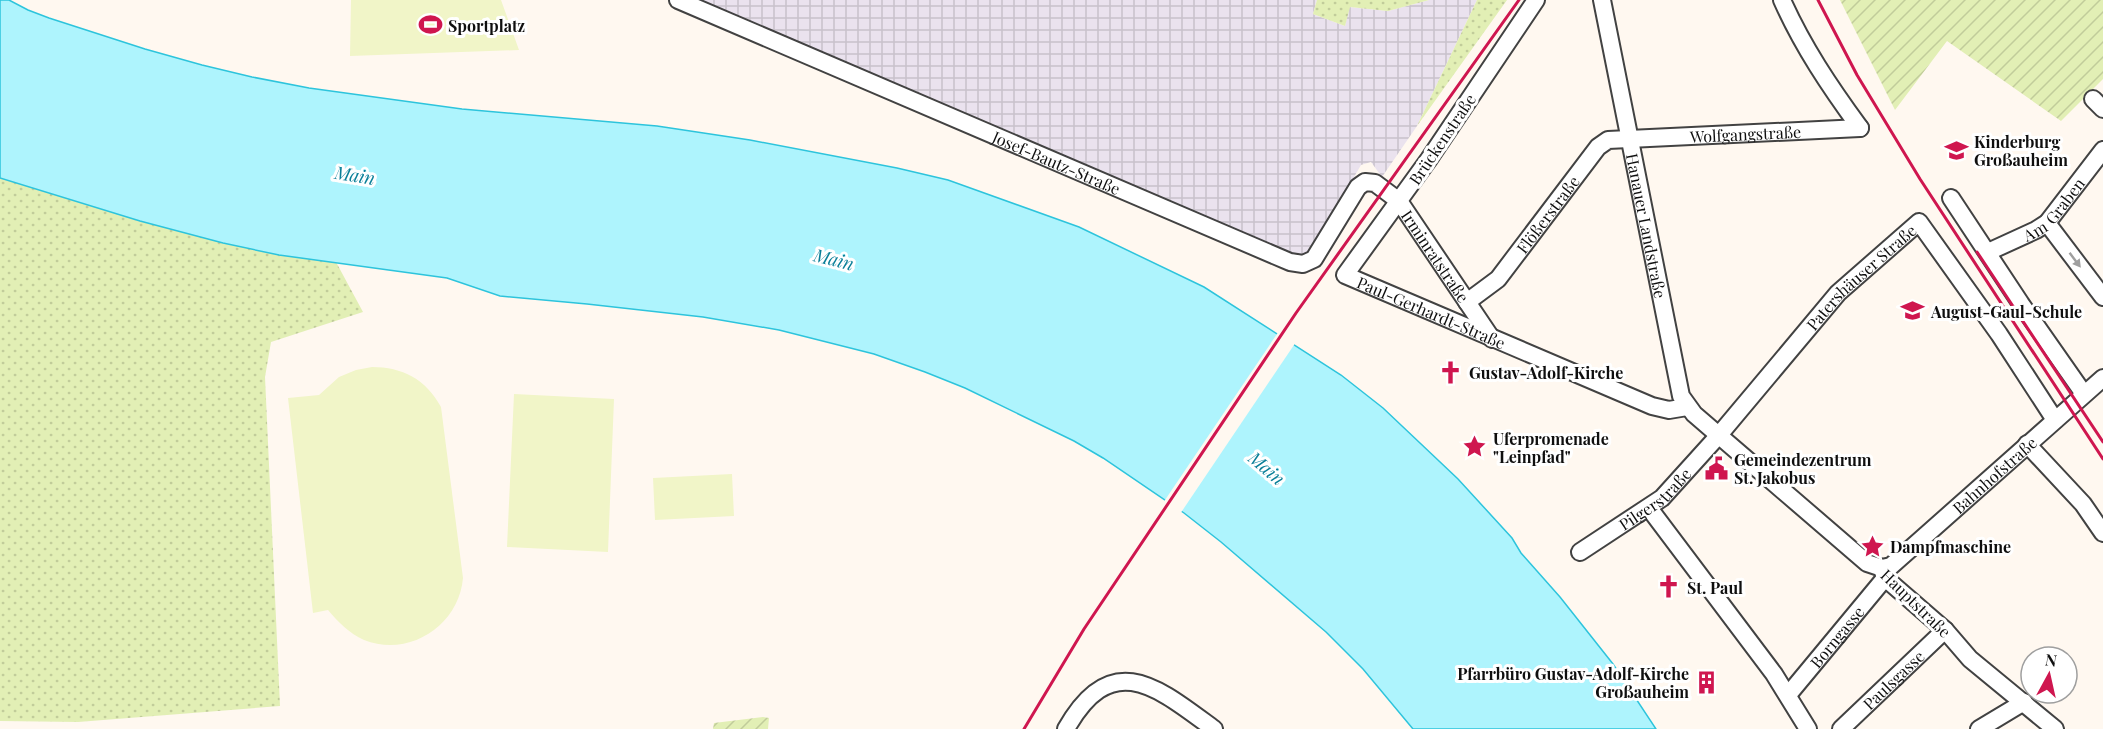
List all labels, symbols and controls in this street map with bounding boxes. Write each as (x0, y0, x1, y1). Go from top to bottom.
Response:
sports icon: Sportplatz (417, 12, 443, 38)
place label: Sportplatz (448, 15, 526, 36)
street label: Brückenstraße (1404, 89, 1480, 189)
street label: Wolfgangstraße (1688, 120, 1802, 147)
street label: Josef-Bautz-Straße (989, 125, 1124, 199)
place label: Kinderburg Großauheim (1974, 131, 2068, 170)
school or university icon: Kinderburg Großauheim (1943, 137, 1969, 163)
street label: Hanauer Landstraße (1622, 151, 1672, 300)
water label: Main (332, 160, 377, 190)
street label: Flößerstraße (1511, 171, 1583, 257)
street label: Am Graben (2018, 173, 2089, 246)
street label: Irminratstraße (1397, 205, 1475, 306)
street label: Patershäuser Straße (1801, 219, 1920, 334)
water label: Main (811, 242, 857, 276)
one-way arrow (2069, 252, 2081, 268)
street label: Paul-Gerhardt-Straße (1354, 271, 1509, 353)
school or university icon: August-Gaul-Schule (1900, 298, 1926, 324)
place label: August-Gaul-Schule (1930, 301, 2082, 322)
church icon: Gustav-Adolf-Kirche (1438, 359, 1464, 385)
place label: Gustav-Adolf-Kirche (1469, 362, 1623, 383)
place label: Uferpromenade "Leinpfad" (1493, 428, 1609, 467)
street label: Bahnhofstraße (1948, 432, 2041, 518)
place icon: Uferpromenade "Leinpfad" (1462, 434, 1488, 460)
water label: Main (1243, 445, 1290, 490)
place label: Gemeindezentrum St. Jakobus (1734, 449, 1872, 488)
public building icon: Gemeindezentrum St. Jakobus (1703, 455, 1729, 481)
street label: Pilgerstraße (1614, 463, 1695, 534)
place icon: Dampfmaschine (1859, 533, 1885, 559)
place label: Dampfmaschine (1890, 536, 2011, 557)
street label: Hauptstraße (1876, 564, 1956, 642)
church icon: St. Paul (1656, 574, 1682, 600)
place label: St. Paul (1687, 577, 1743, 598)
street label: Borngasse (1805, 601, 1868, 672)
street label: Paulsgasse (1858, 645, 1928, 713)
north arrow (2019, 645, 2079, 705)
text: N (2044, 648, 2059, 671)
place label: Pfarrbüro Gustav-Adolf-Kirche Großauheim (1457, 663, 1690, 702)
building icon: Pfarrbüro Gustav-Adolf-Kirche Großauheim (1694, 669, 1720, 695)

